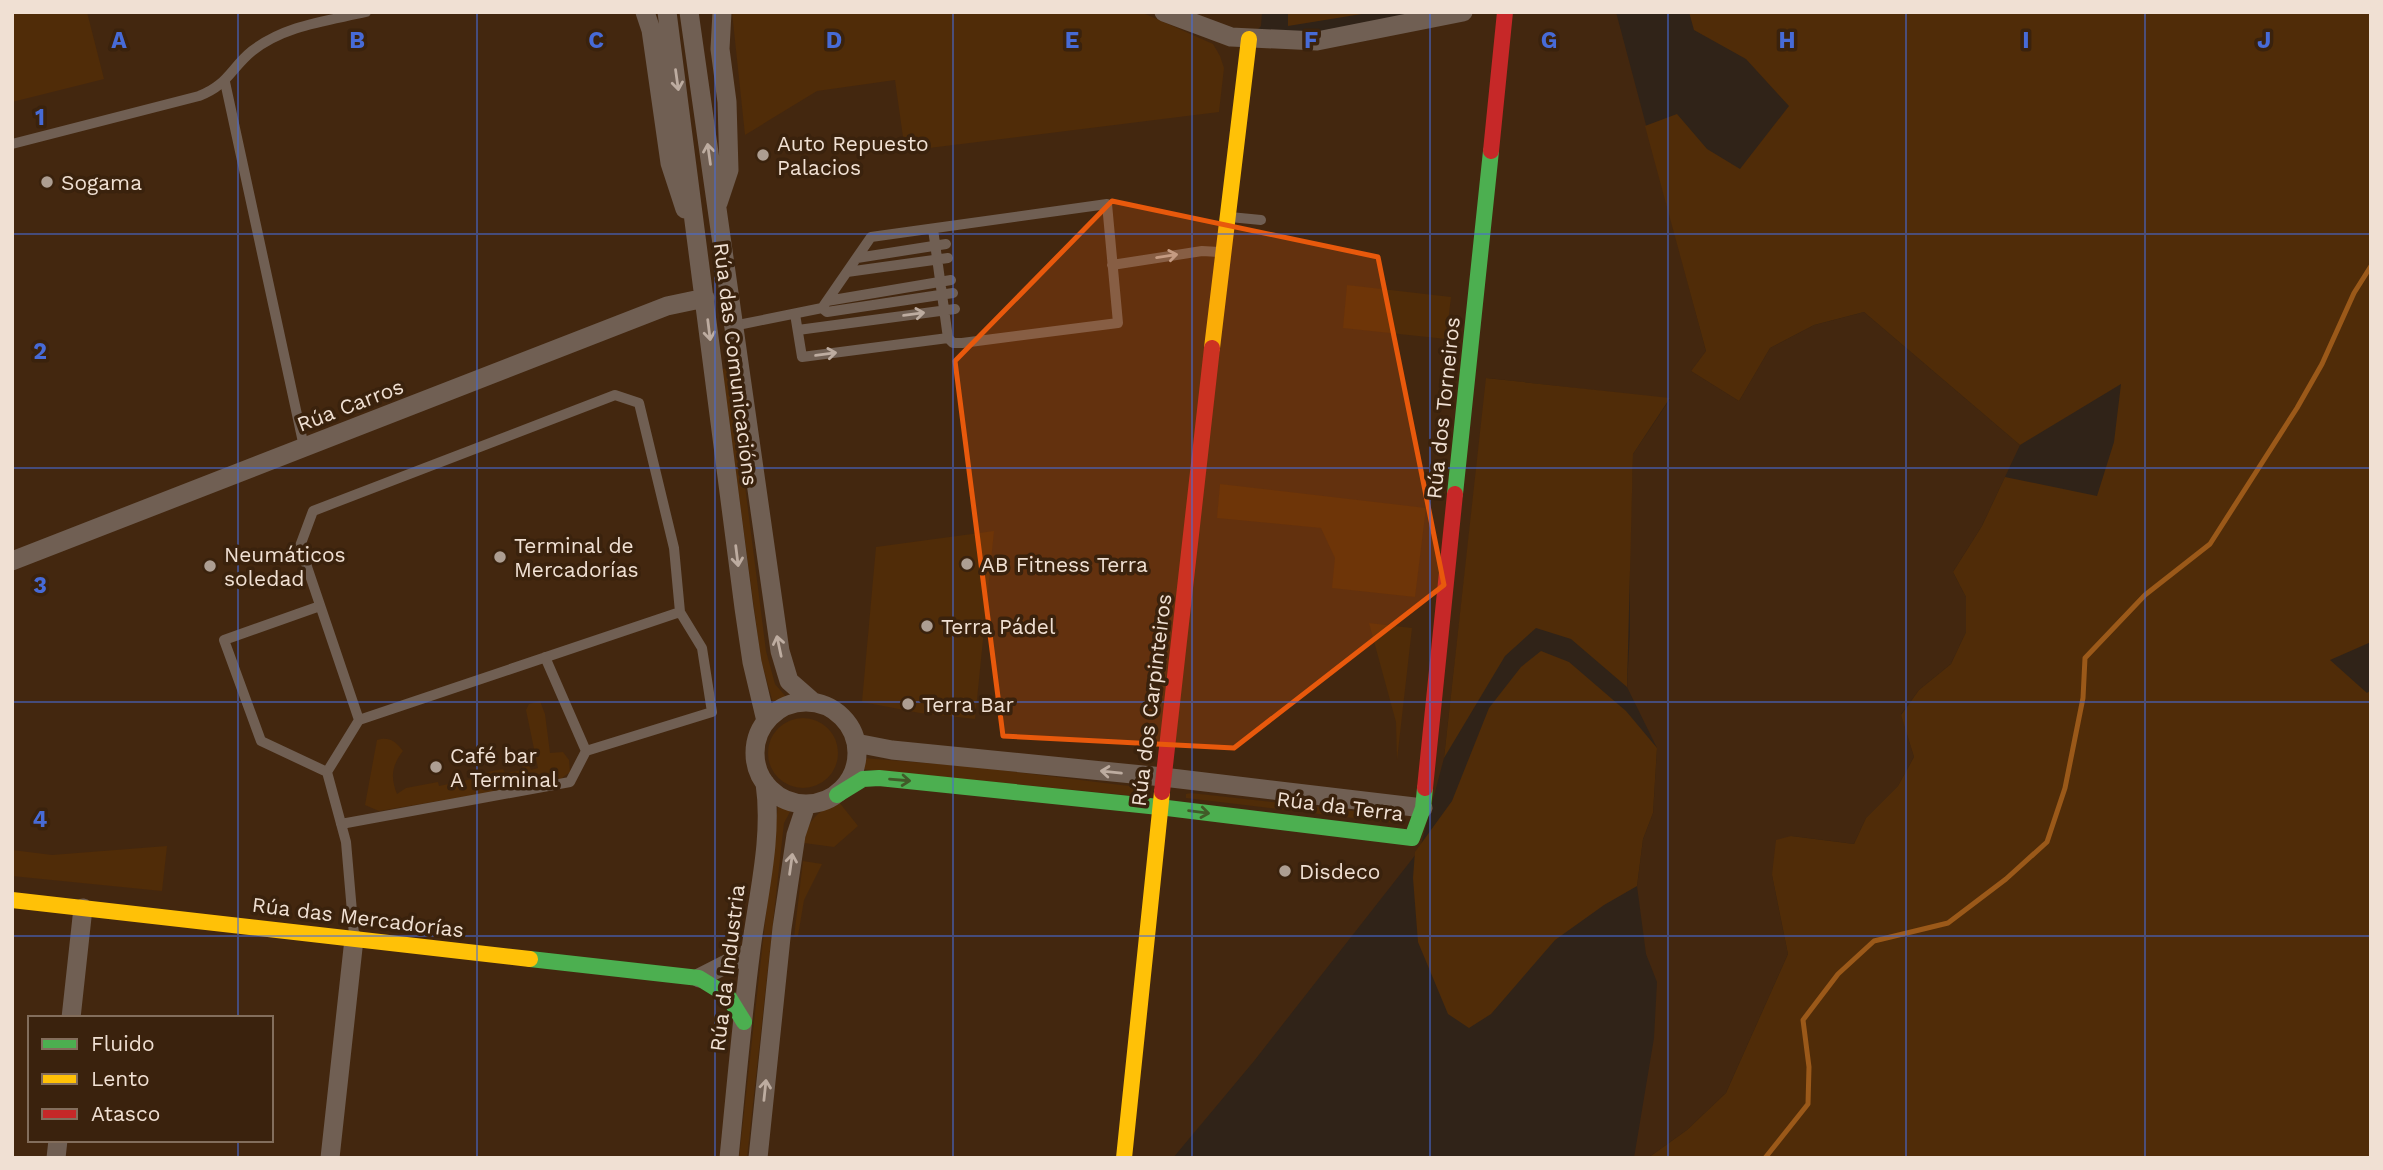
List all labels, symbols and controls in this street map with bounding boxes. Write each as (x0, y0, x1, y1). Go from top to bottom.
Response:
text: A (111, 27, 127, 54)
text: B (349, 27, 365, 54)
text: C (588, 27, 604, 54)
text: D (826, 27, 842, 54)
text: E (1065, 27, 1079, 54)
text: F (1304, 27, 1318, 54)
text: G (1541, 27, 1557, 54)
text: H (1778, 27, 1796, 54)
text: I (2022, 27, 2030, 54)
text: J (2257, 27, 2271, 54)
one-way arrow (670, 68, 683, 91)
text: 1 (35, 104, 45, 131)
place label: Auto Repuesto Palacios (777, 131, 929, 180)
one-way arrow (702, 143, 715, 166)
marker: Auto Repuesto Palacios (755, 147, 771, 163)
place label: Sogama (61, 170, 142, 195)
marker: Sogama (39, 174, 55, 190)
street label: Rúa das Comunicacións (709, 241, 763, 487)
one-way arrow (1155, 249, 1178, 262)
one-way arrow (902, 308, 925, 321)
street label: Rúa dos Torneiros (1421, 316, 1465, 500)
one-way arrow (703, 318, 716, 341)
text: 2 (33, 338, 47, 365)
one-way arrow (814, 347, 837, 360)
street label: Rúa Carros (293, 373, 407, 437)
place label: Terminal de Mercadorías (514, 533, 639, 582)
place label: Neumáticos soledad (224, 542, 346, 591)
one-way arrow (731, 544, 744, 566)
marker: Terminal de Mercadorías (492, 549, 508, 565)
place label: AB Fitness Terra (981, 552, 1148, 577)
marker: AB Fitness Terra (959, 556, 975, 572)
marker: Neumáticos soledad (202, 558, 218, 574)
text: 3 (33, 572, 47, 599)
street label: Rúa dos Carpinteiros (1126, 592, 1176, 808)
place label: Terra Pádel (941, 614, 1056, 639)
marker: Terra Pádel (919, 618, 935, 634)
one-way arrow (772, 635, 786, 658)
place label: Terra Bar (922, 692, 1014, 717)
marker: Terra Bar (900, 696, 916, 712)
place label: Café bar A Terminal (450, 743, 558, 792)
marker: Café bar A Terminal (428, 759, 444, 775)
one-way arrow (1101, 765, 1123, 778)
one-way arrow (888, 773, 911, 786)
street label: Rúa da Terra (1275, 786, 1405, 826)
one-way arrow (1188, 805, 1210, 818)
text: 4 (33, 806, 48, 833)
one-way arrow (785, 853, 798, 876)
place label: Disdeco (1299, 859, 1380, 884)
marker: Disdeco (1277, 863, 1293, 879)
street label: Rúa da Industria (704, 883, 750, 1053)
street label: Rúa das Mercadorías (251, 892, 465, 942)
legend (28, 1016, 273, 1142)
text: Fluido (91, 1031, 155, 1056)
text: Lento (91, 1066, 150, 1091)
one-way arrow (759, 1079, 772, 1102)
text: Atasco (91, 1101, 160, 1126)

